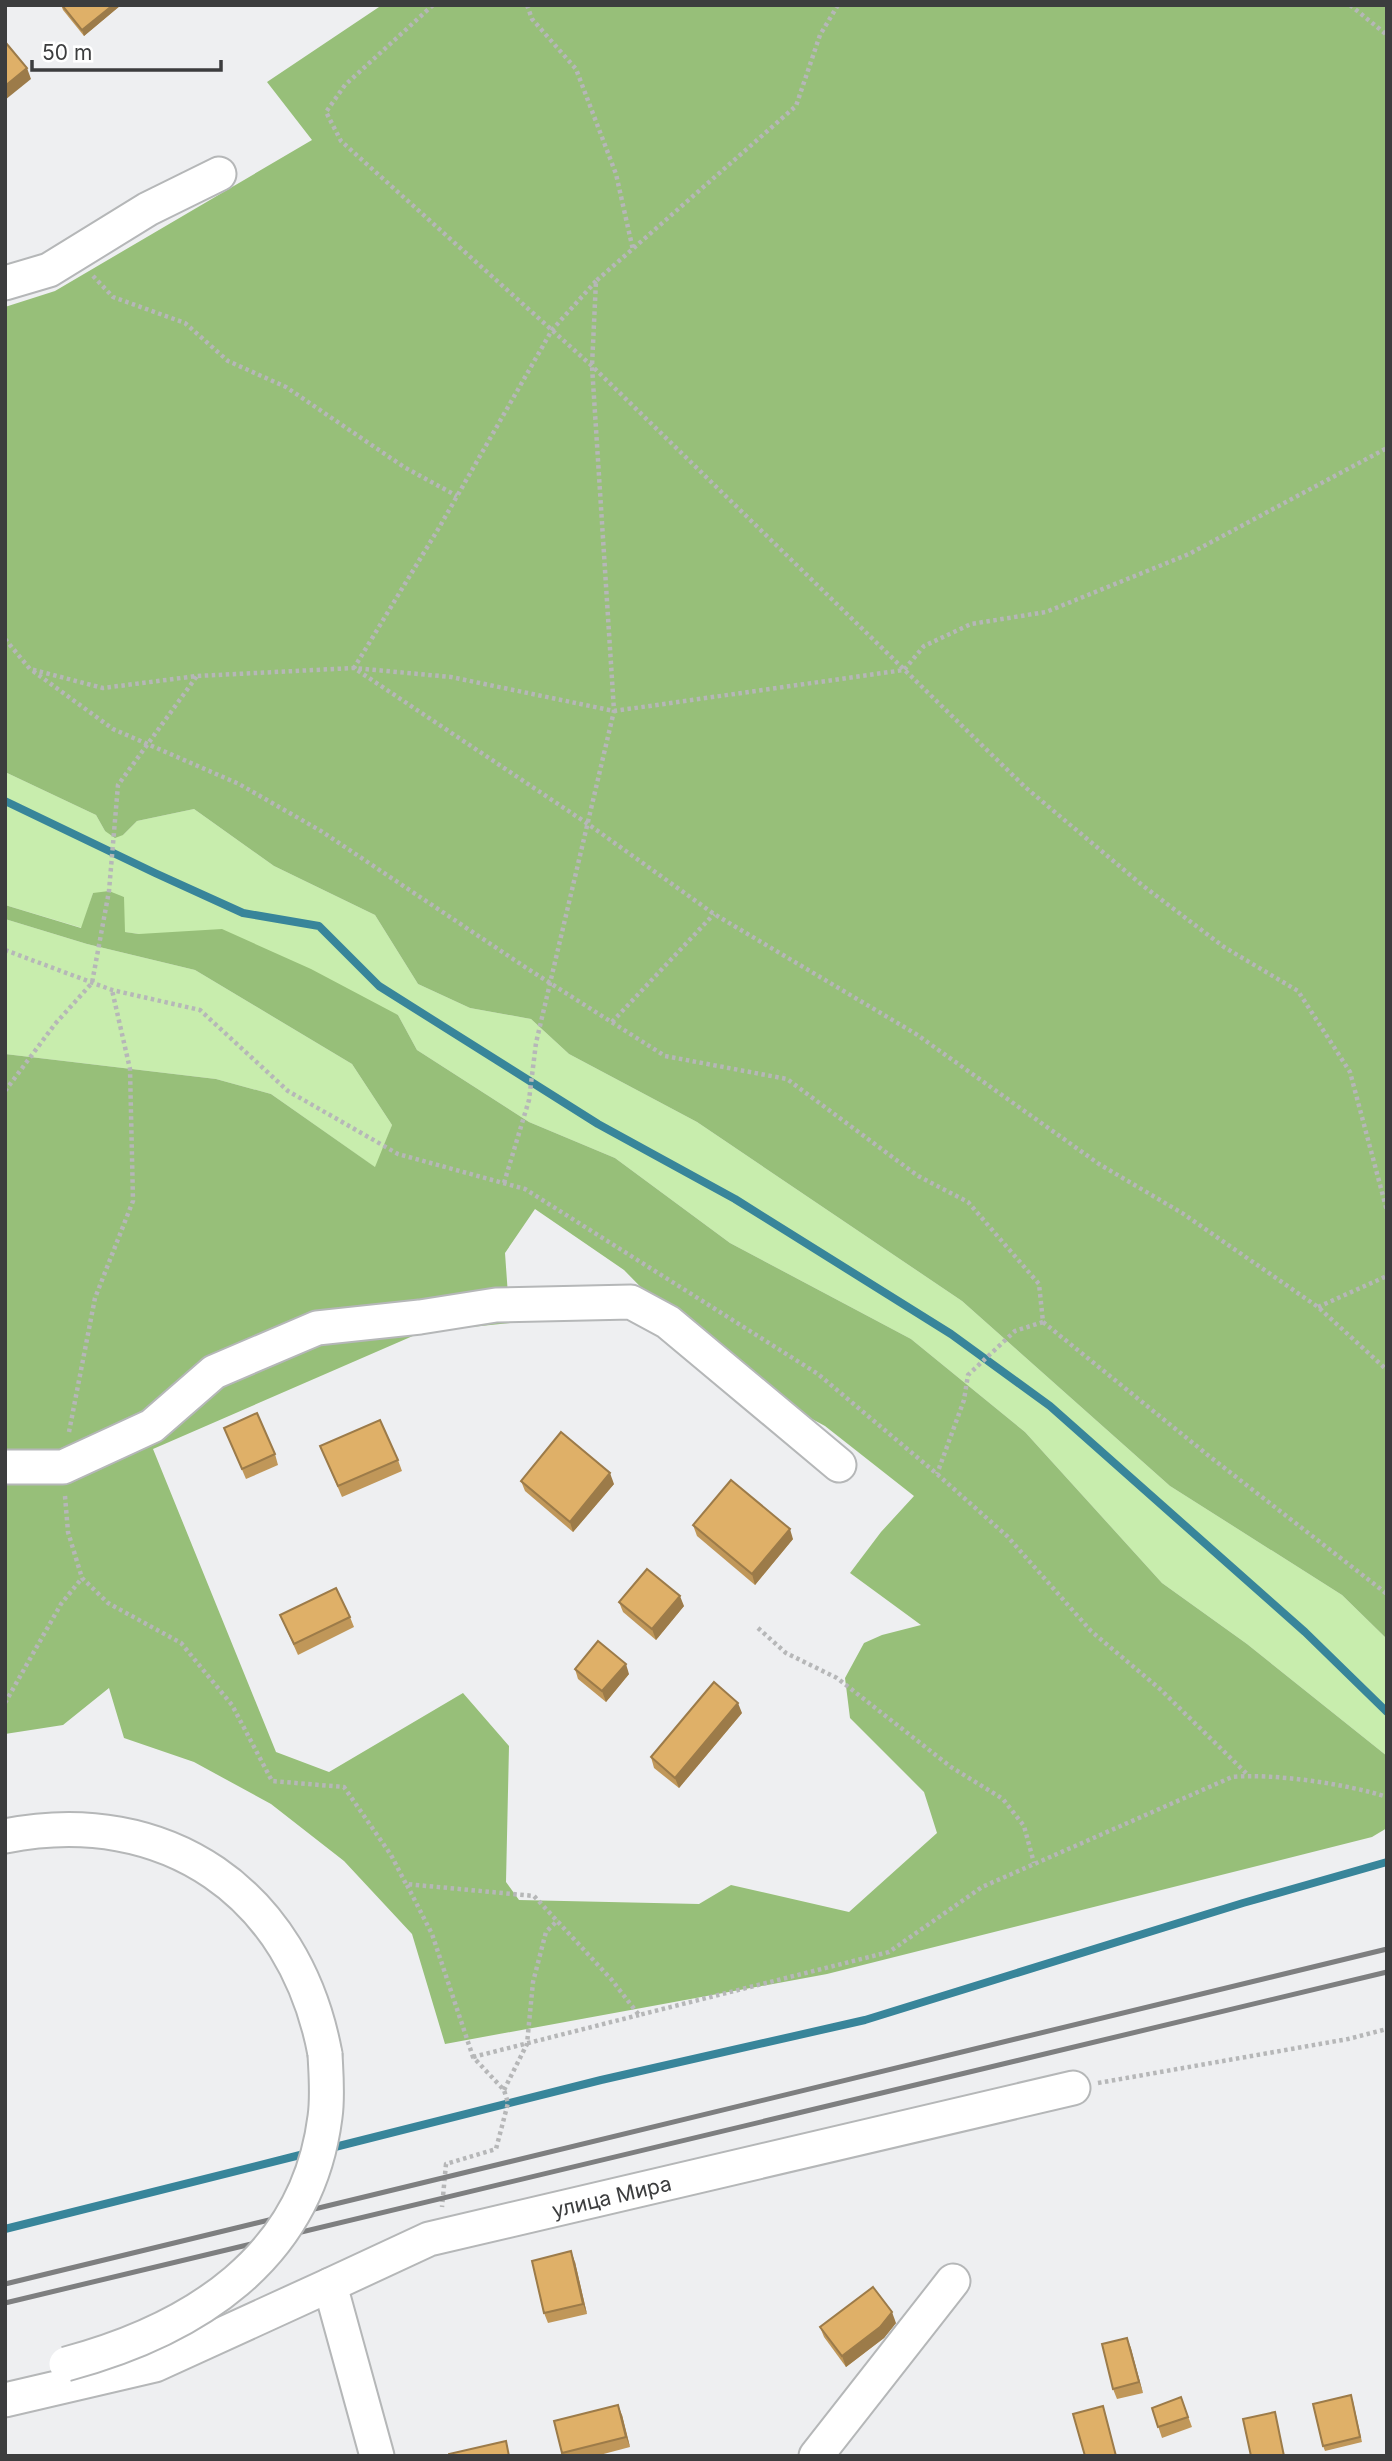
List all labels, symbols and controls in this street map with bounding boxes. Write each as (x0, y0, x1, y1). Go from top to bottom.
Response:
scale bar (32, 28, 220, 72)
text: 50 m (42, 40, 92, 65)
street label: улица Мира (549, 2170, 674, 2222)

